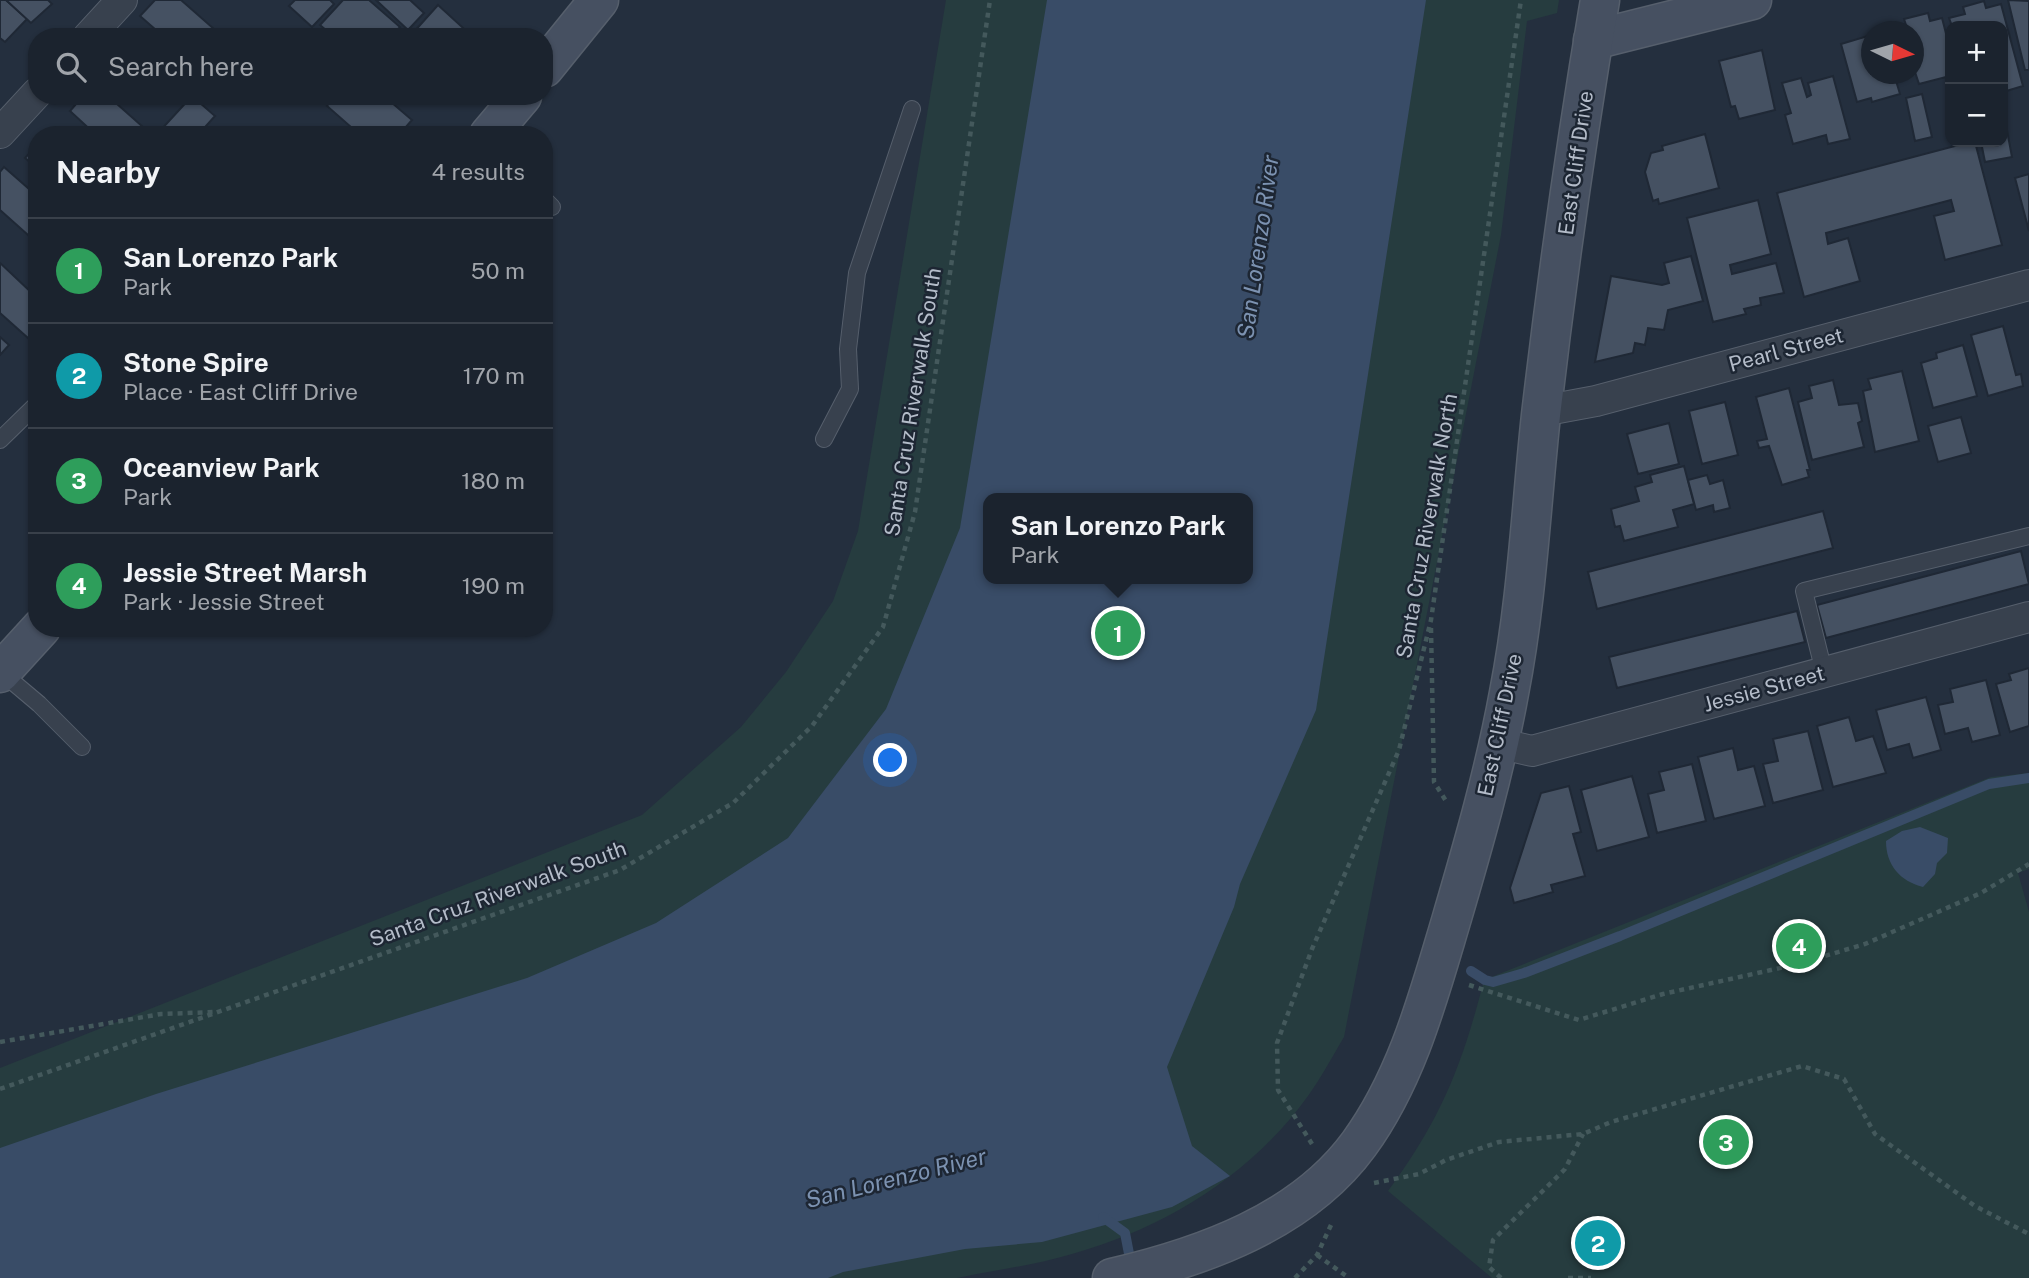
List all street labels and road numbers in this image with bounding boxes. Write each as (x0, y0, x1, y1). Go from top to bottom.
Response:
street label: East Cliff Drive (1553, 89, 1598, 237)
street label: Santa Cruz Riverwalk South (879, 266, 946, 538)
street label: Pearl Street (1726, 322, 1846, 377)
street label: Santa Cruz Riverwalk North (1391, 391, 1462, 660)
street label: East Cliff Drive (1472, 651, 1527, 799)
street label: Jessie Street (1700, 660, 1827, 717)
street label: Santa Cruz Riverwalk South (366, 835, 630, 952)

